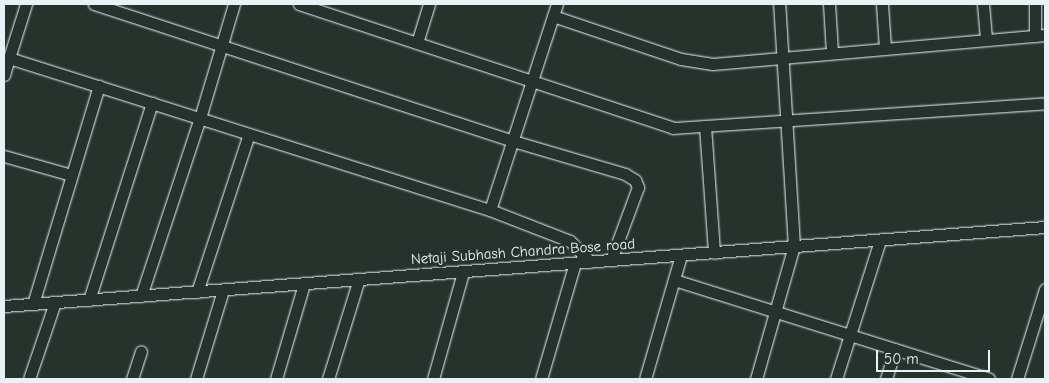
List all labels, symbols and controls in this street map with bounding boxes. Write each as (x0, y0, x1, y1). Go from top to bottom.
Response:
street label: Netaji Subhash Chandra Bose road (410, 235, 636, 269)
scale bar (879, 340, 993, 372)
text: 50 m (884, 350, 919, 368)

